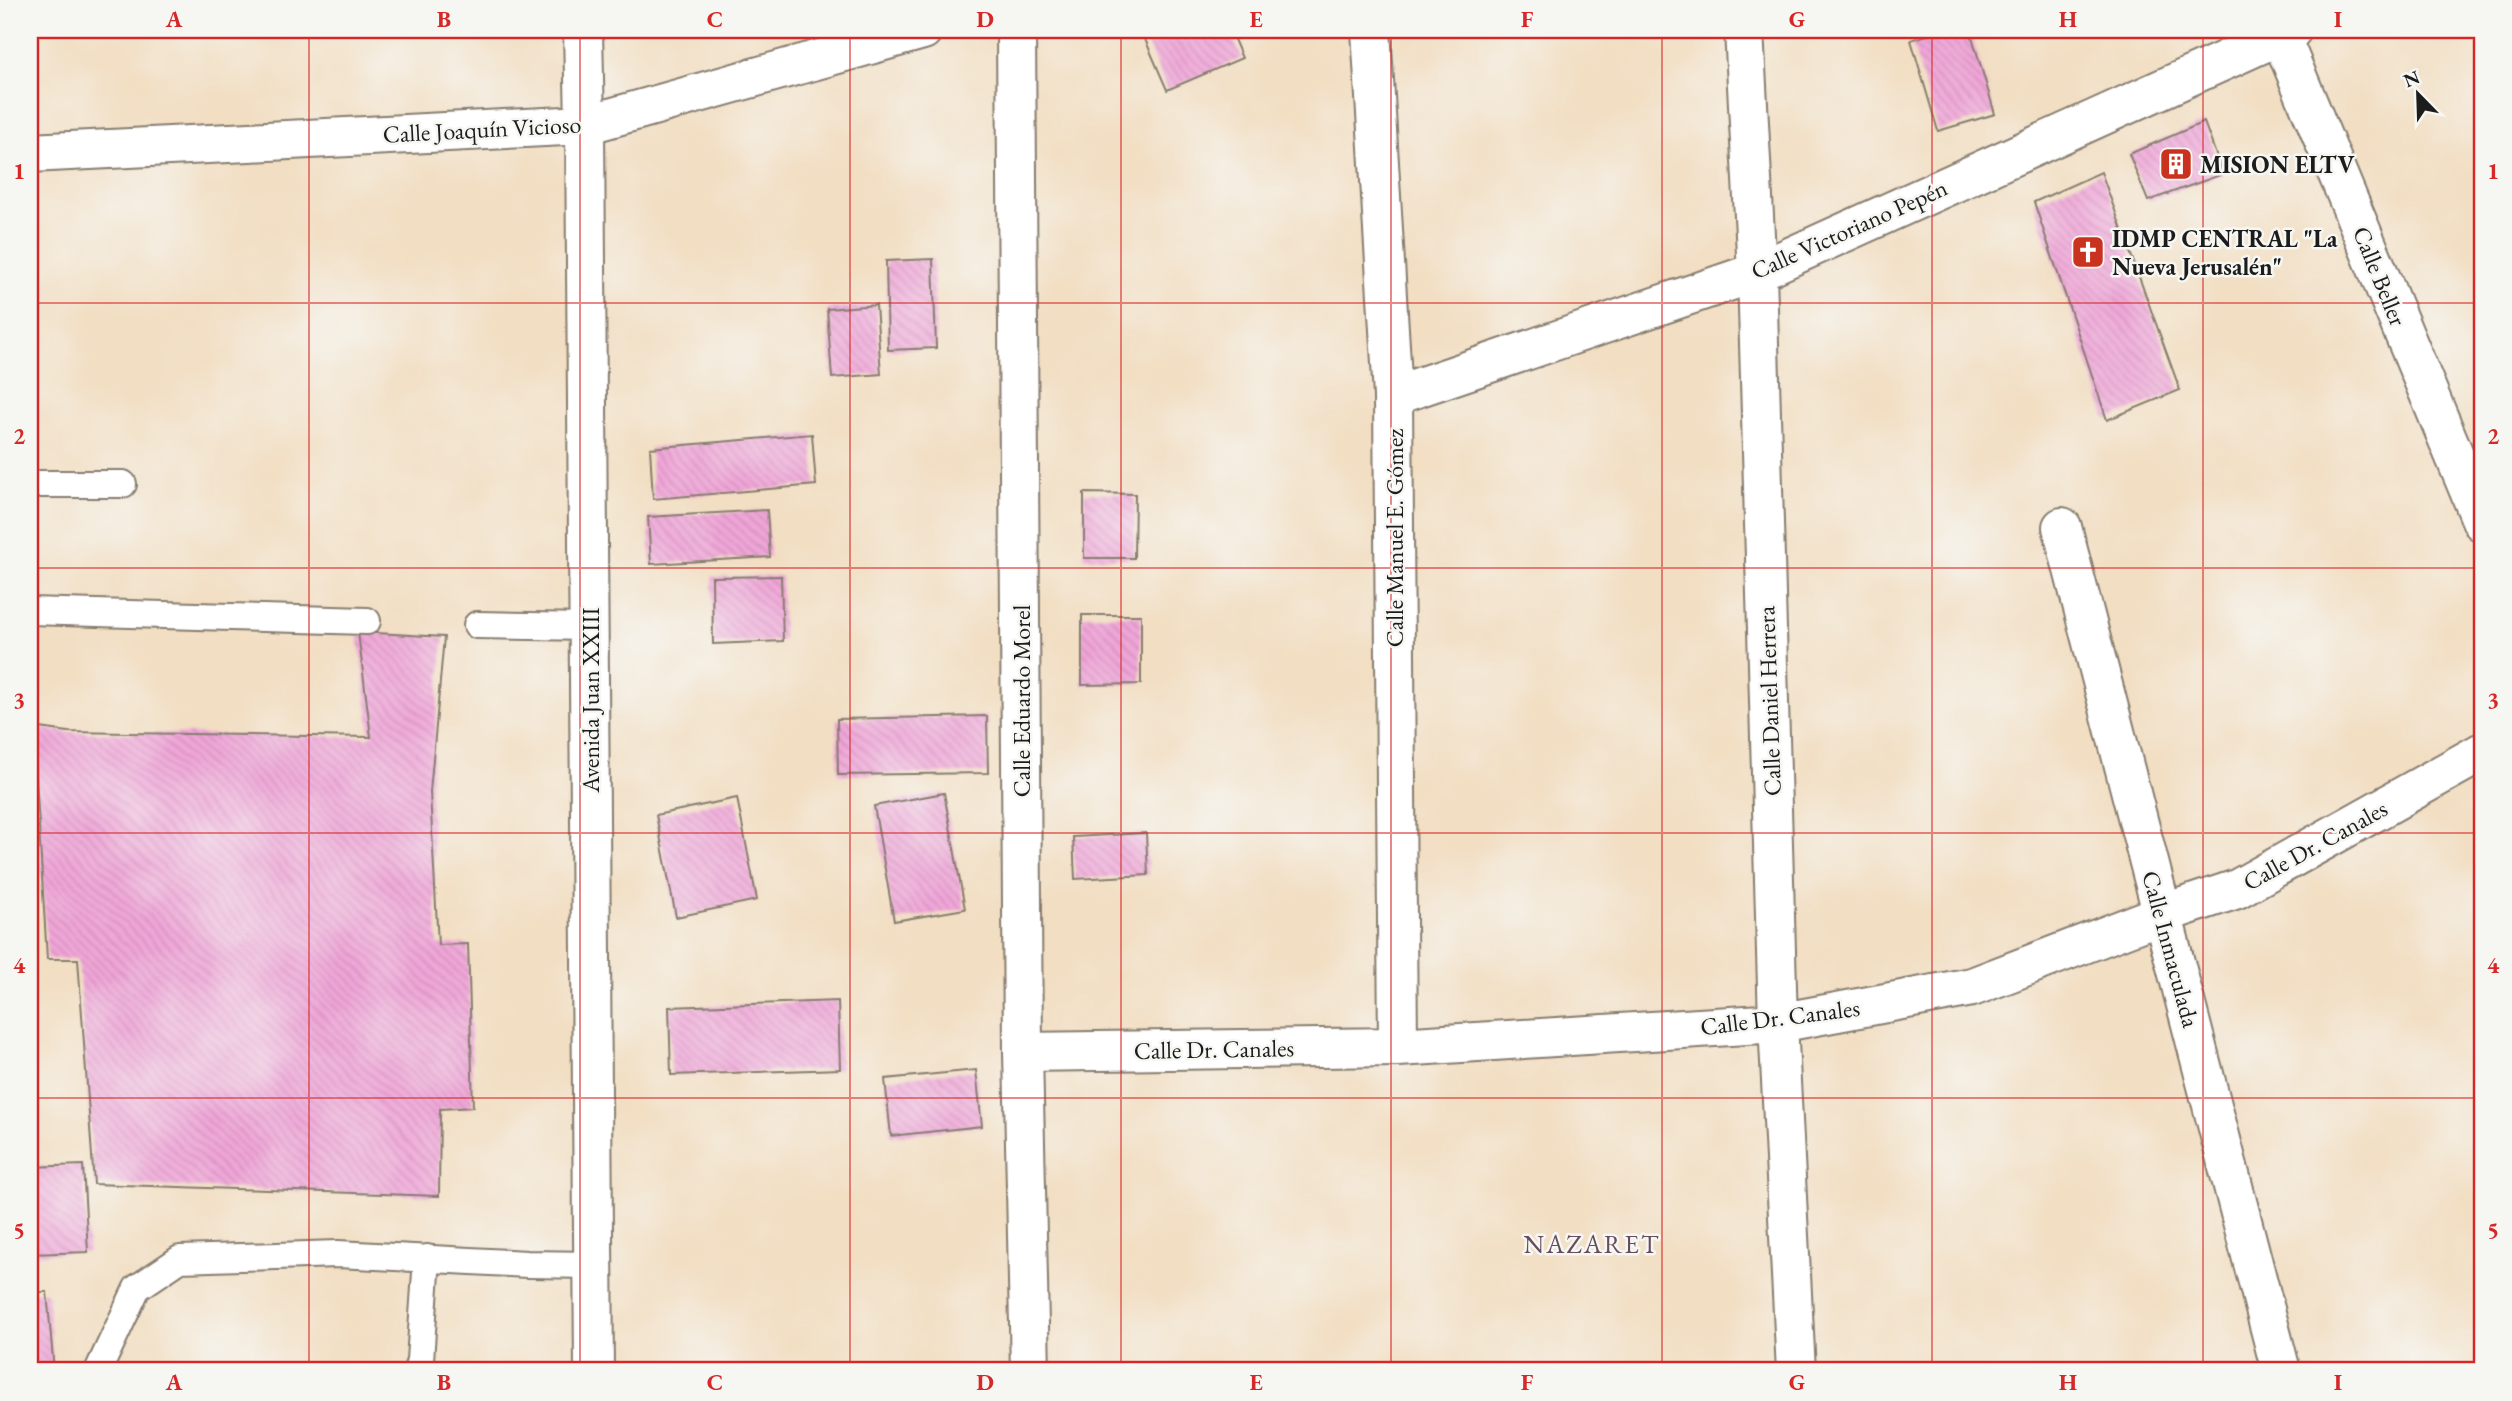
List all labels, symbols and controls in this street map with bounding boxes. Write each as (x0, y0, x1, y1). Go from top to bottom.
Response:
text: A (165, 4, 183, 34)
text: B (437, 4, 451, 34)
text: C (707, 4, 723, 34)
text: D (976, 4, 994, 34)
text: E (1249, 4, 1263, 34)
text: F (1521, 4, 1534, 34)
text: G (1789, 4, 1805, 34)
text: H (2059, 4, 2077, 34)
text: I (2334, 4, 2342, 34)
north arrow (2382, 60, 2452, 130)
text: N (2400, 64, 2424, 93)
street label: Calle Joaquín Vicioso (382, 108, 582, 150)
building icon: MISION ELTV (2157, 145, 2195, 183)
place label: MISION ELTV (2200, 149, 2356, 180)
text: 1 (13, 156, 25, 186)
text: 1 (2487, 156, 2499, 186)
street label: Calle Victoriano Pepén (1746, 172, 1952, 286)
street label: Calle Beller (2346, 222, 2414, 330)
place label: IDMP CENTRAL "La Nueva Jerusalén" (2112, 223, 2338, 282)
church icon: IDMP CENTRAL "La Nueva Jerusalén" (2069, 233, 2107, 271)
text: 2 (13, 421, 25, 451)
text: 2 (2487, 421, 2499, 451)
street label: Calle Manuel E. Gómez (1379, 429, 1410, 647)
street label: Calle Eduardo Morel (1006, 604, 1037, 797)
street label: Calle Daniel Herrera (1750, 605, 1788, 797)
street label: Avenida Juan XXIII (575, 607, 606, 794)
text: 3 (13, 685, 25, 715)
text: 3 (2487, 685, 2499, 715)
street label: Calle Dr. Canales (2237, 793, 2393, 897)
street label: Calle Inmaculada (2135, 867, 2207, 1031)
text: 4 (13, 950, 26, 980)
text: 4 (2487, 950, 2500, 980)
street label: Calle Dr. Canales (1698, 992, 1862, 1042)
street label: Calle Dr. Canales (1134, 1032, 1294, 1066)
text: 5 (13, 1215, 25, 1245)
text: 5 (2487, 1215, 2499, 1245)
district label: NAZARET (1524, 1227, 1660, 1261)
text: A (165, 1367, 183, 1397)
text: B (437, 1367, 451, 1397)
text: C (707, 1367, 723, 1397)
text: D (976, 1367, 994, 1397)
text: E (1249, 1367, 1263, 1397)
text: F (1521, 1367, 1534, 1397)
text: G (1789, 1367, 1805, 1397)
text: H (2059, 1367, 2077, 1397)
text: I (2334, 1367, 2342, 1397)

